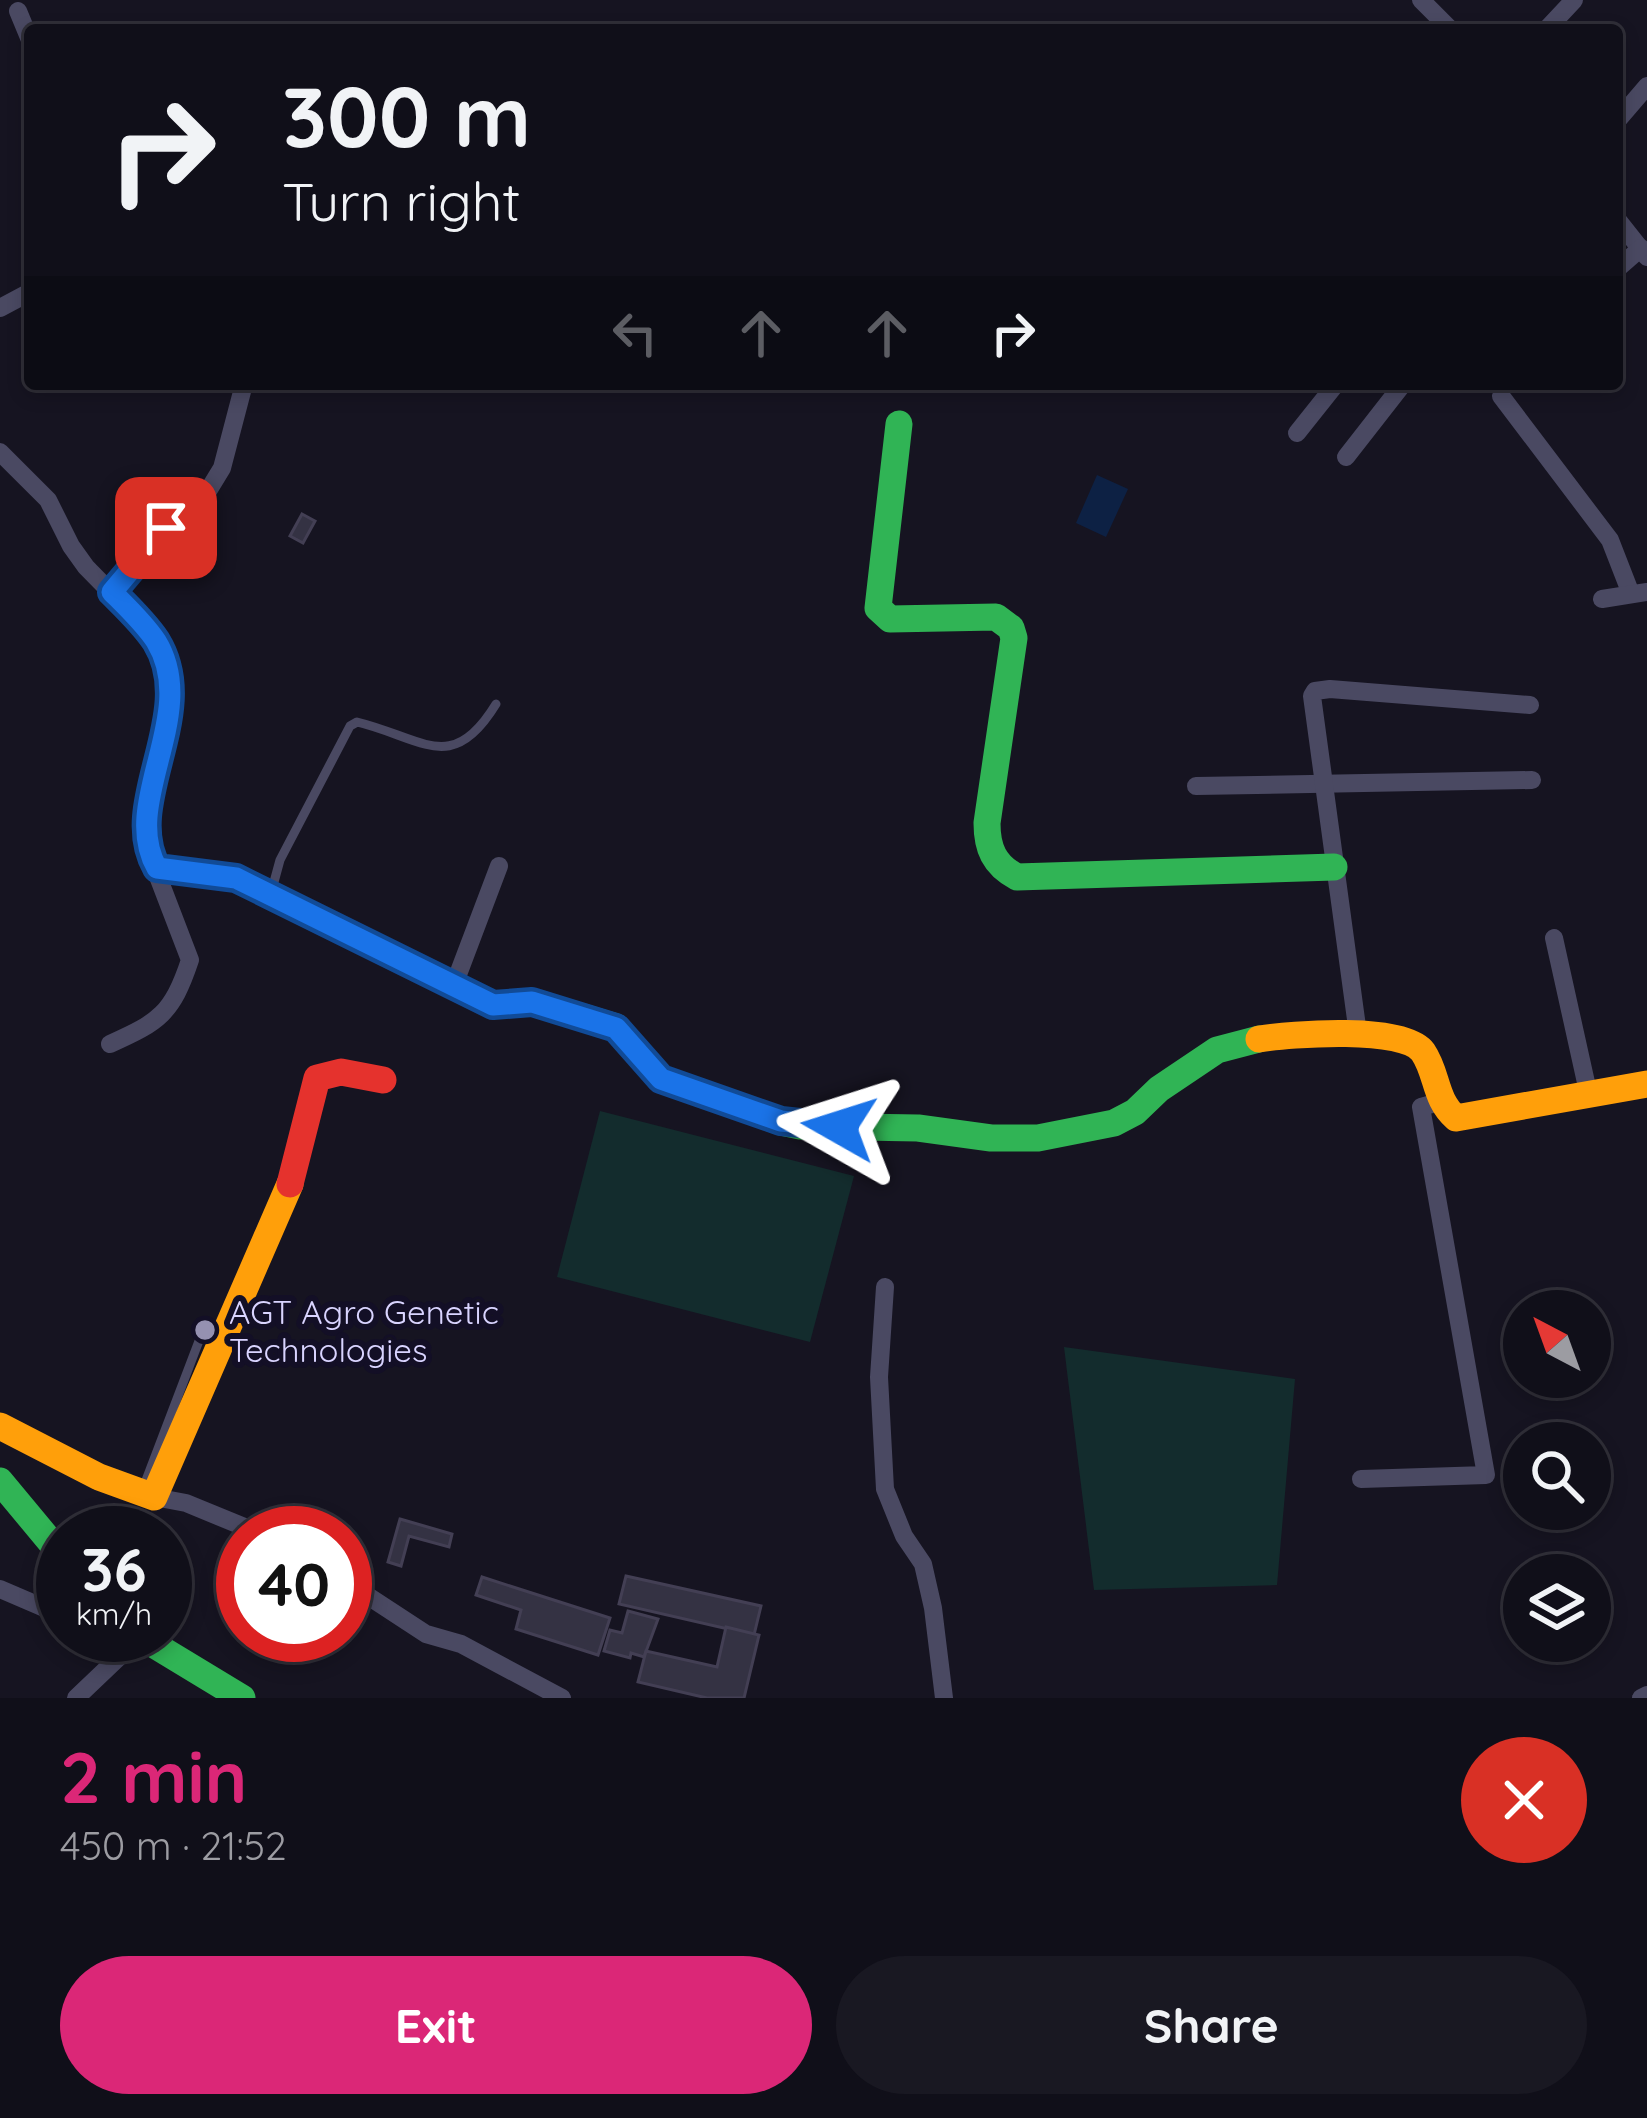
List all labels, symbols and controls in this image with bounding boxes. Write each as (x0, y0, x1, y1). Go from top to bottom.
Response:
text: 300 m (282, 63, 531, 168)
icon: right (84, 72, 240, 228)
text: Turn right (282, 167, 521, 235)
icon: left (602, 300, 668, 366)
icon: ahead (728, 300, 794, 366)
icon: ahead (854, 300, 920, 366)
icon: right (980, 300, 1046, 366)
pin (115, 477, 217, 579)
icon: arrive (133, 495, 199, 561)
position arrow (776, 1064, 902, 1190)
north arrow (1503, 1290, 1611, 1398)
map controls (1503, 1290, 1611, 1662)
place label: AGT Agro Genetic Technologies (229, 1291, 499, 1370)
marker: AGT Agro Genetic Technologies (192, 1317, 218, 1343)
button: search (1503, 1422, 1611, 1530)
speed limit sign: 40 (216, 1506, 372, 1662)
text: 36 (81, 1531, 147, 1606)
button: layers (1503, 1554, 1611, 1662)
text: km/h (76, 1595, 152, 1633)
text: 2 min (60, 1731, 247, 1821)
button: close (1461, 1737, 1587, 1863)
text: 450 m · 21:52 (60, 1821, 287, 1870)
button: Exit (60, 1956, 812, 2094)
button: Share (836, 1956, 1587, 2094)

